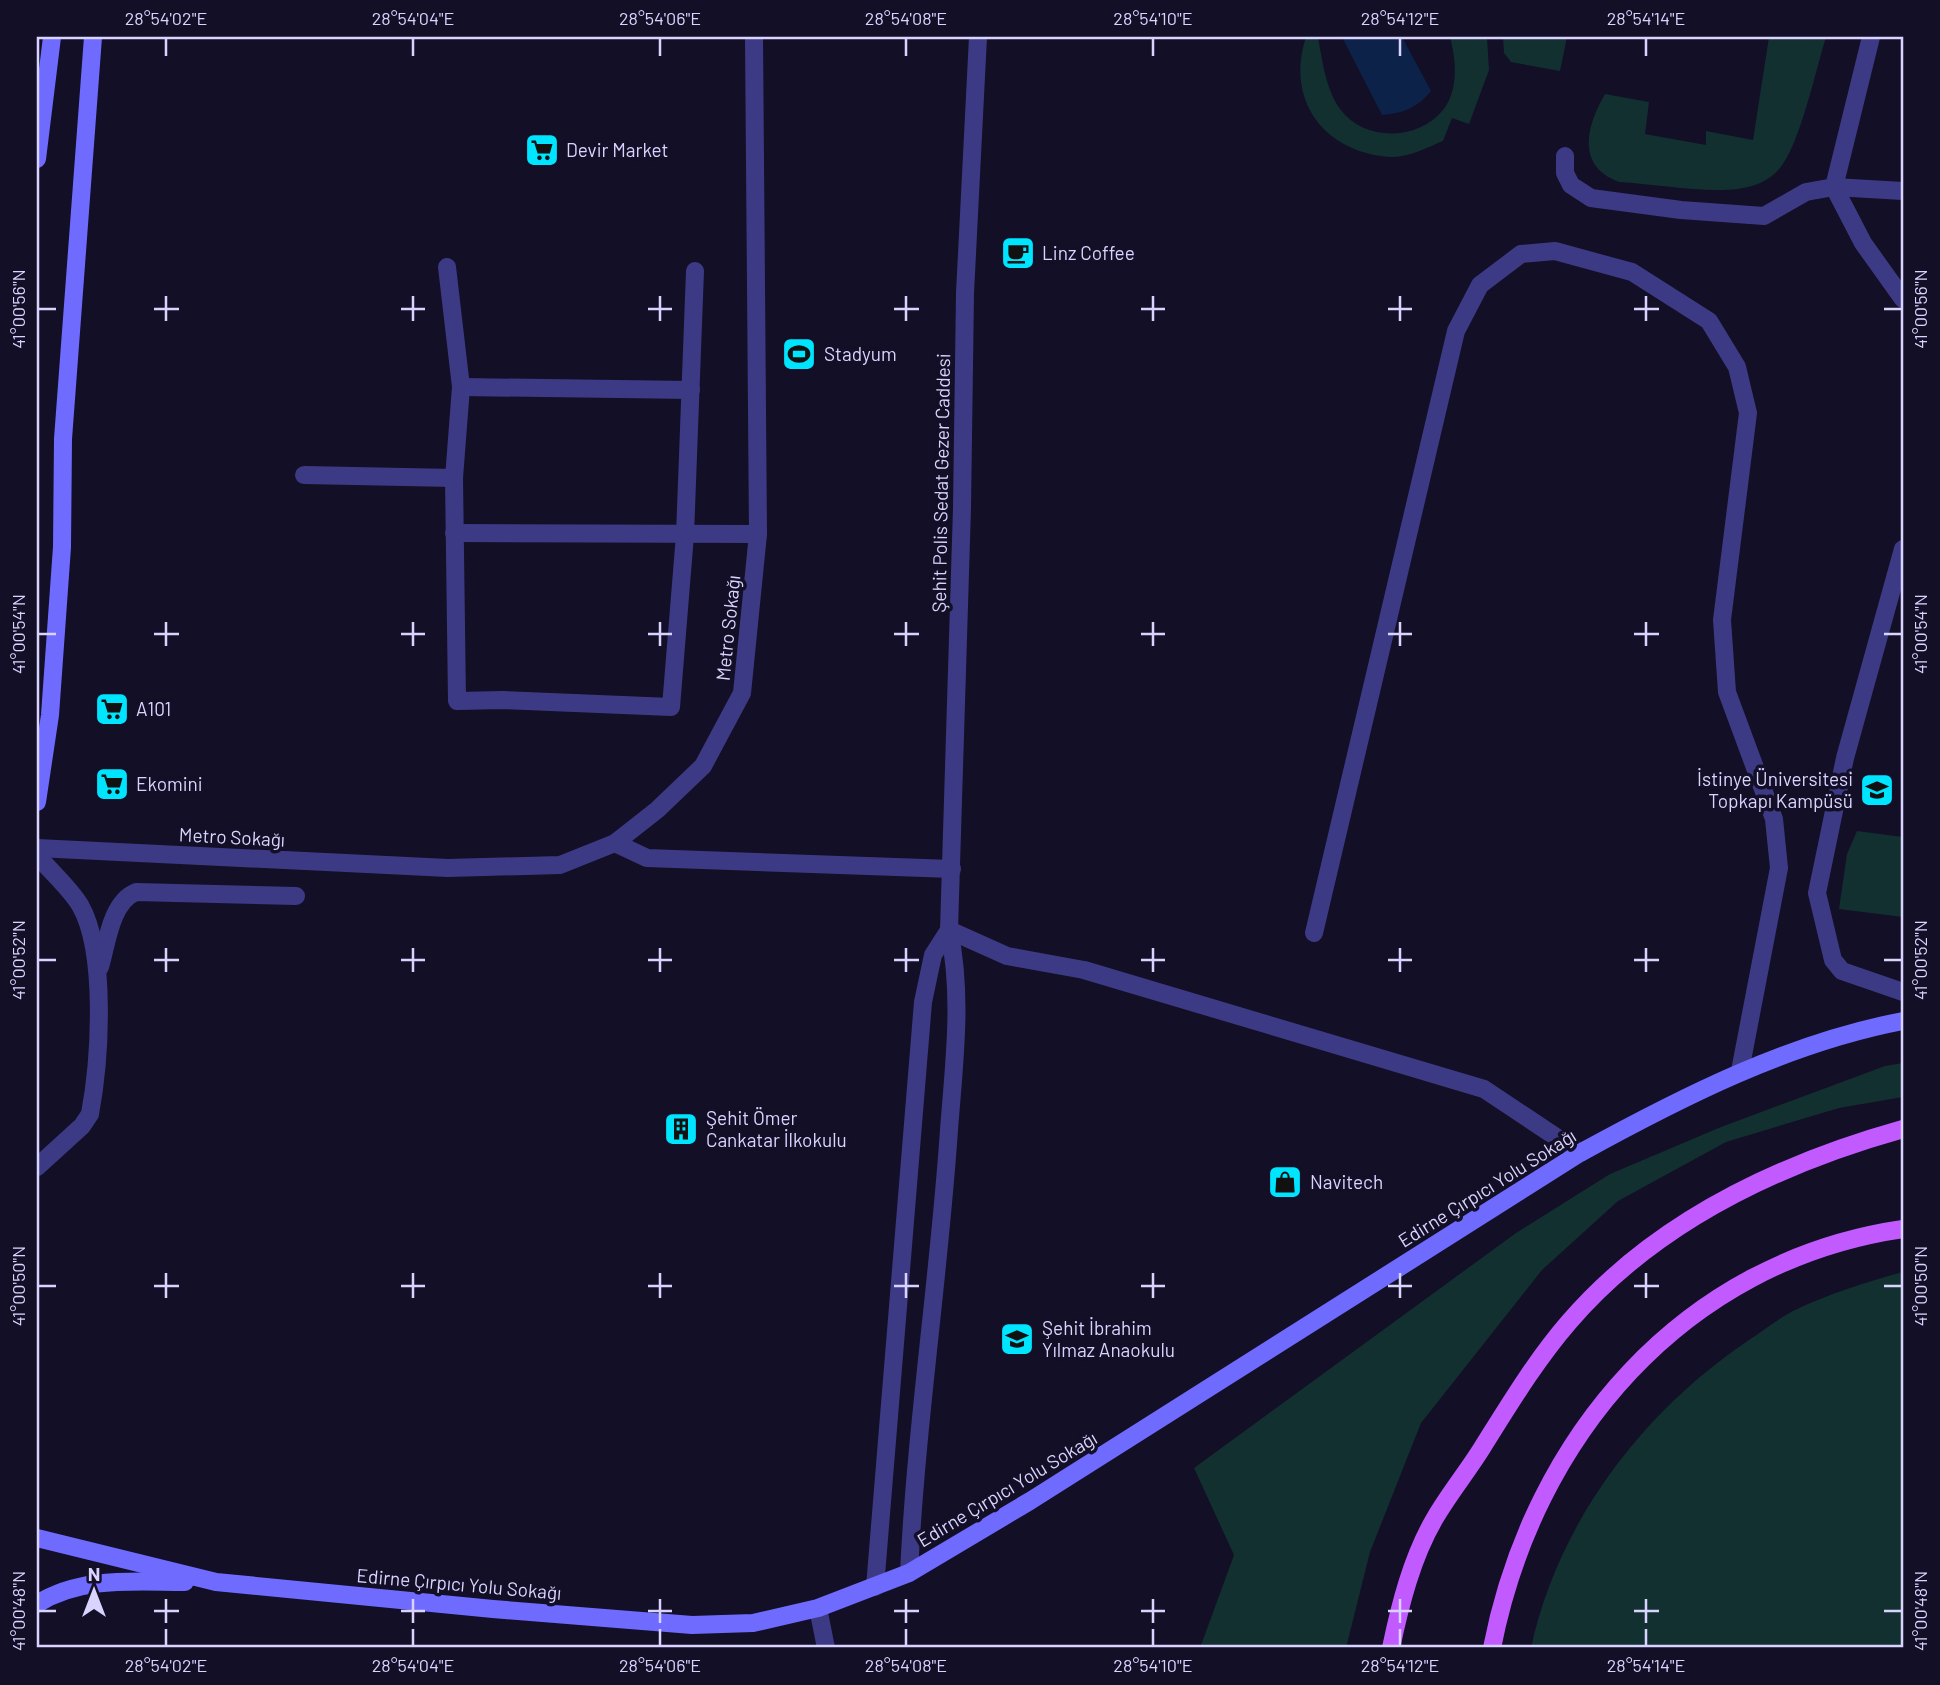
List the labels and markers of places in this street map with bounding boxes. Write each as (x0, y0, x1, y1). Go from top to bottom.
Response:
supermarket icon: Devir Market (523, 131, 561, 169)
place label: Devir Market (566, 138, 669, 161)
cafe icon: Linz Coffee (999, 234, 1037, 272)
place label: Linz Coffee (1042, 241, 1135, 264)
sports icon: Stadyum (780, 335, 818, 373)
place label: Stadyum (824, 342, 897, 365)
supermarket icon: A101 (93, 690, 131, 728)
place label: A101 (136, 697, 171, 720)
supermarket icon: Ekomini (93, 765, 131, 803)
place label: İstinye Üniversitesi Topkapı Kampüsü (1697, 767, 1853, 812)
school or university icon: İstinye Üniversitesi Topkapı Kampüsü (1858, 771, 1896, 809)
place label: Ekomini (136, 772, 203, 795)
place label: Şehit Ömer Cankatar İlkokulu (706, 1106, 847, 1151)
building icon: Şehit Ömer Cankatar İlkokulu (662, 1110, 700, 1148)
shop icon: Navitech (1266, 1163, 1304, 1201)
place label: Navitech (1310, 1170, 1383, 1193)
place label: Şehit İbrahim Yılmaz Anaokulu (1042, 1316, 1175, 1361)
school or university icon: Şehit İbrahim Yılmaz Anaokulu (998, 1320, 1036, 1358)

